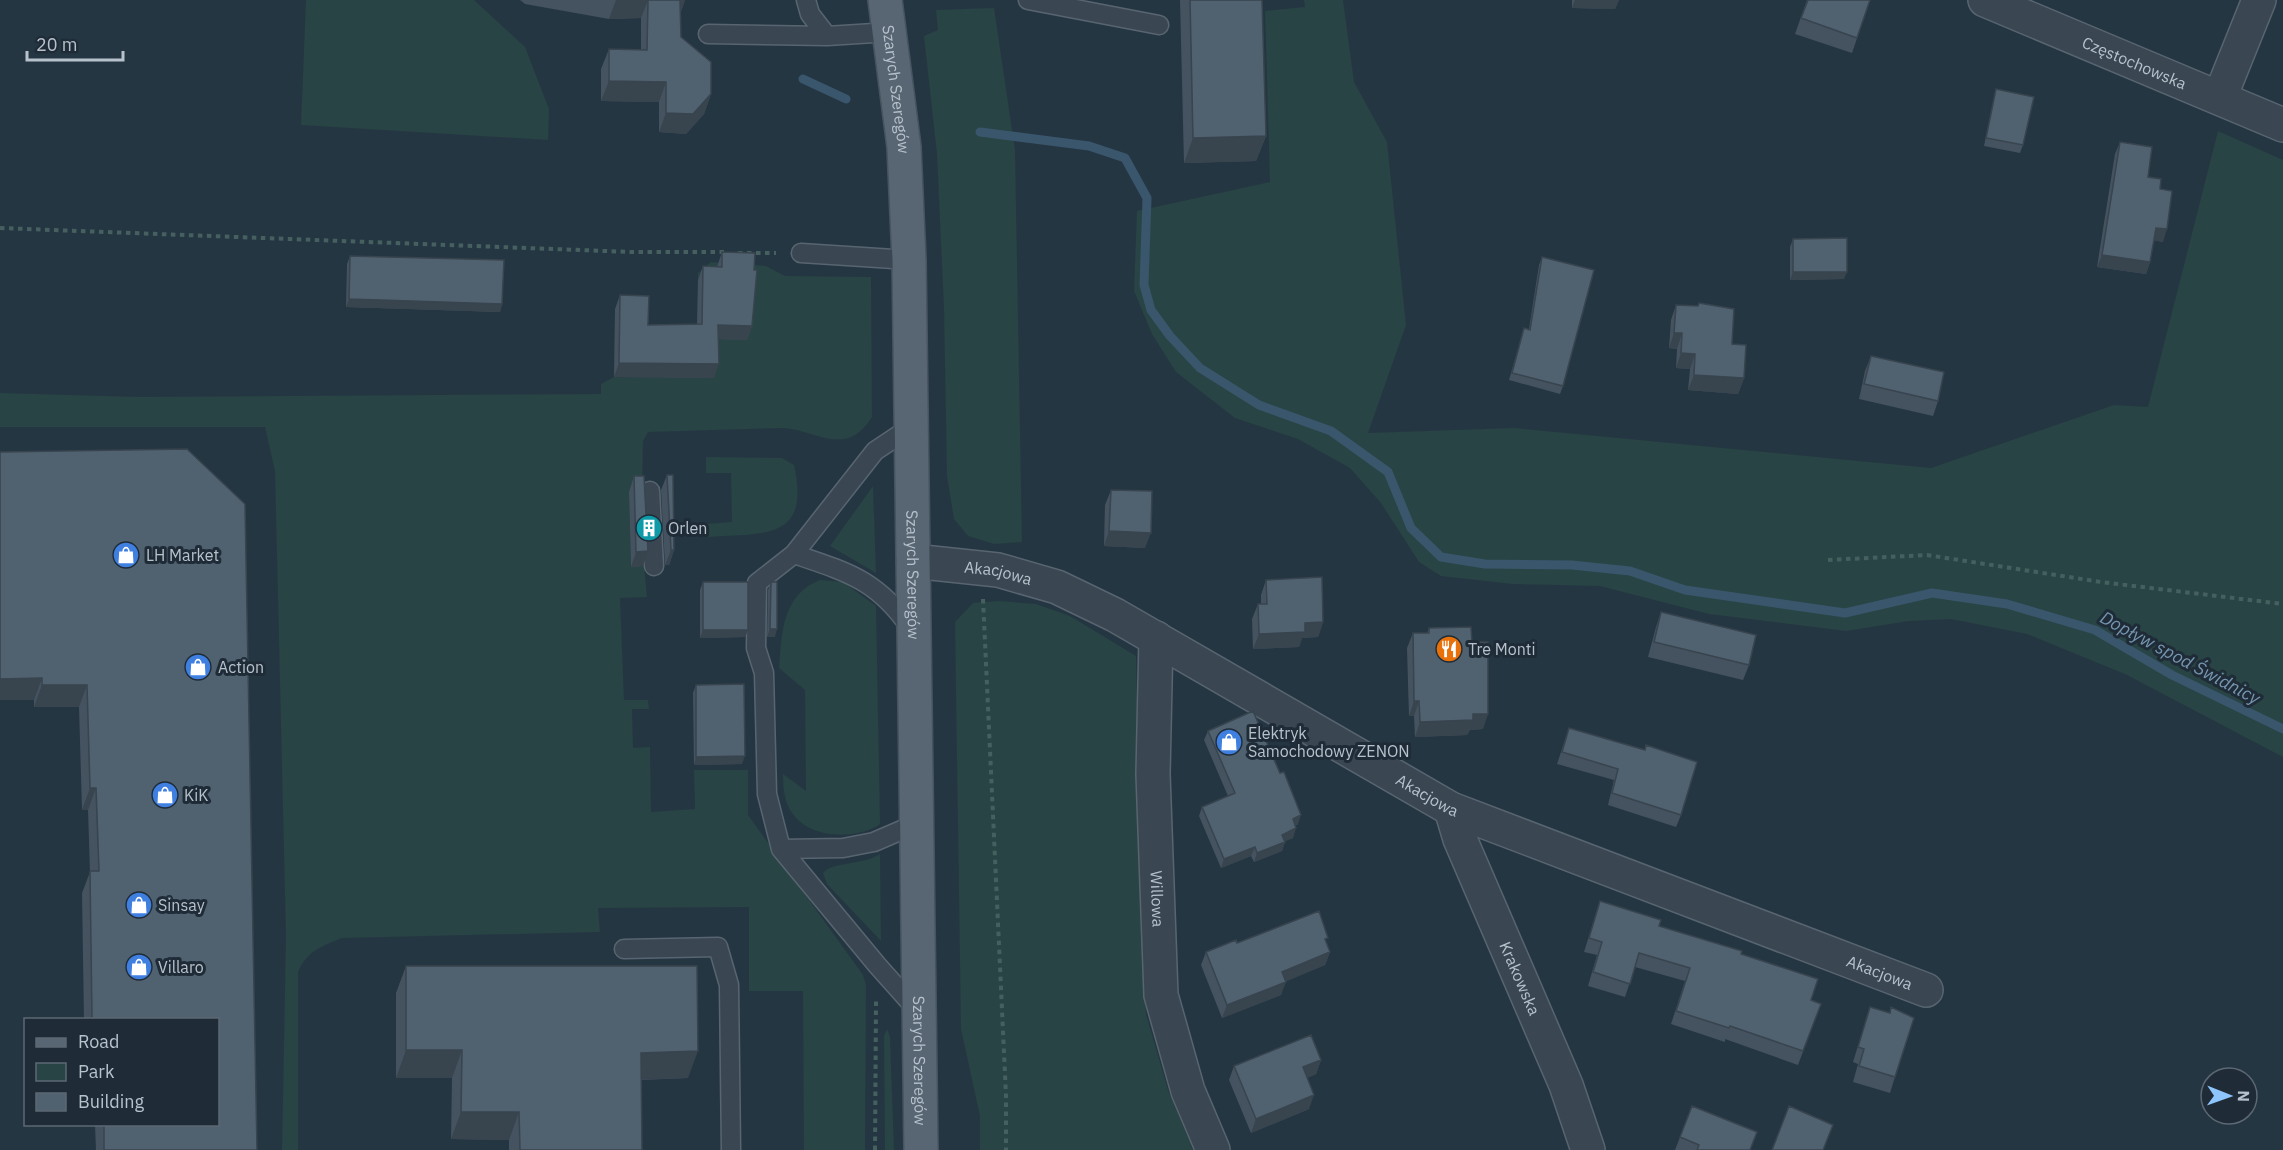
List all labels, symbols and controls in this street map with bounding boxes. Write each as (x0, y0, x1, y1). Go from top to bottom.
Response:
scale bar (27, 24, 123, 62)
street label: Szarych Szeregów (878, 24, 914, 154)
street label: Częstochowska (2079, 32, 2190, 94)
text: 20 m (36, 33, 78, 56)
street label: Szarych Szeregów (902, 510, 924, 640)
building icon: Orlen (634, 513, 664, 543)
place label: Orlen (668, 518, 707, 538)
shop icon: LH Market (111, 540, 141, 570)
place label: LH Market (146, 545, 219, 565)
street label: Akacjowa (963, 556, 1035, 589)
water label: Dopływ spod Świdnicy (2096, 606, 2265, 710)
restaurant icon: Tre Monti (1434, 634, 1464, 664)
place label: Tre Monti (1468, 639, 1535, 659)
shop icon: Action (183, 652, 213, 682)
place label: Action (218, 657, 264, 677)
place label: Elektryk Samochodowy ZENON (1248, 723, 1410, 761)
shop icon: Elektryk Samochodowy ZENON (1214, 727, 1244, 757)
street label: Akacjowa (1393, 769, 1462, 821)
shop icon: KiK (150, 780, 180, 810)
place label: KiK (184, 785, 208, 805)
street label: Willowa (1147, 870, 1169, 928)
shop icon: Sinsay (124, 890, 154, 920)
place label: Sinsay (158, 895, 205, 915)
street label: Krakowska (1495, 938, 1545, 1019)
street label: Akacjowa (1844, 951, 1916, 994)
shop icon: Villaro (124, 952, 154, 982)
place label: Villaro (158, 957, 204, 977)
street label: Szarych Szeregów (909, 996, 931, 1126)
legend (24, 1018, 219, 1126)
text: Road (78, 1030, 119, 1053)
text: Park (78, 1060, 115, 1083)
north arrow (2199, 1066, 2259, 1126)
text: Building (78, 1090, 145, 1113)
text: N (2234, 1090, 2254, 1102)

